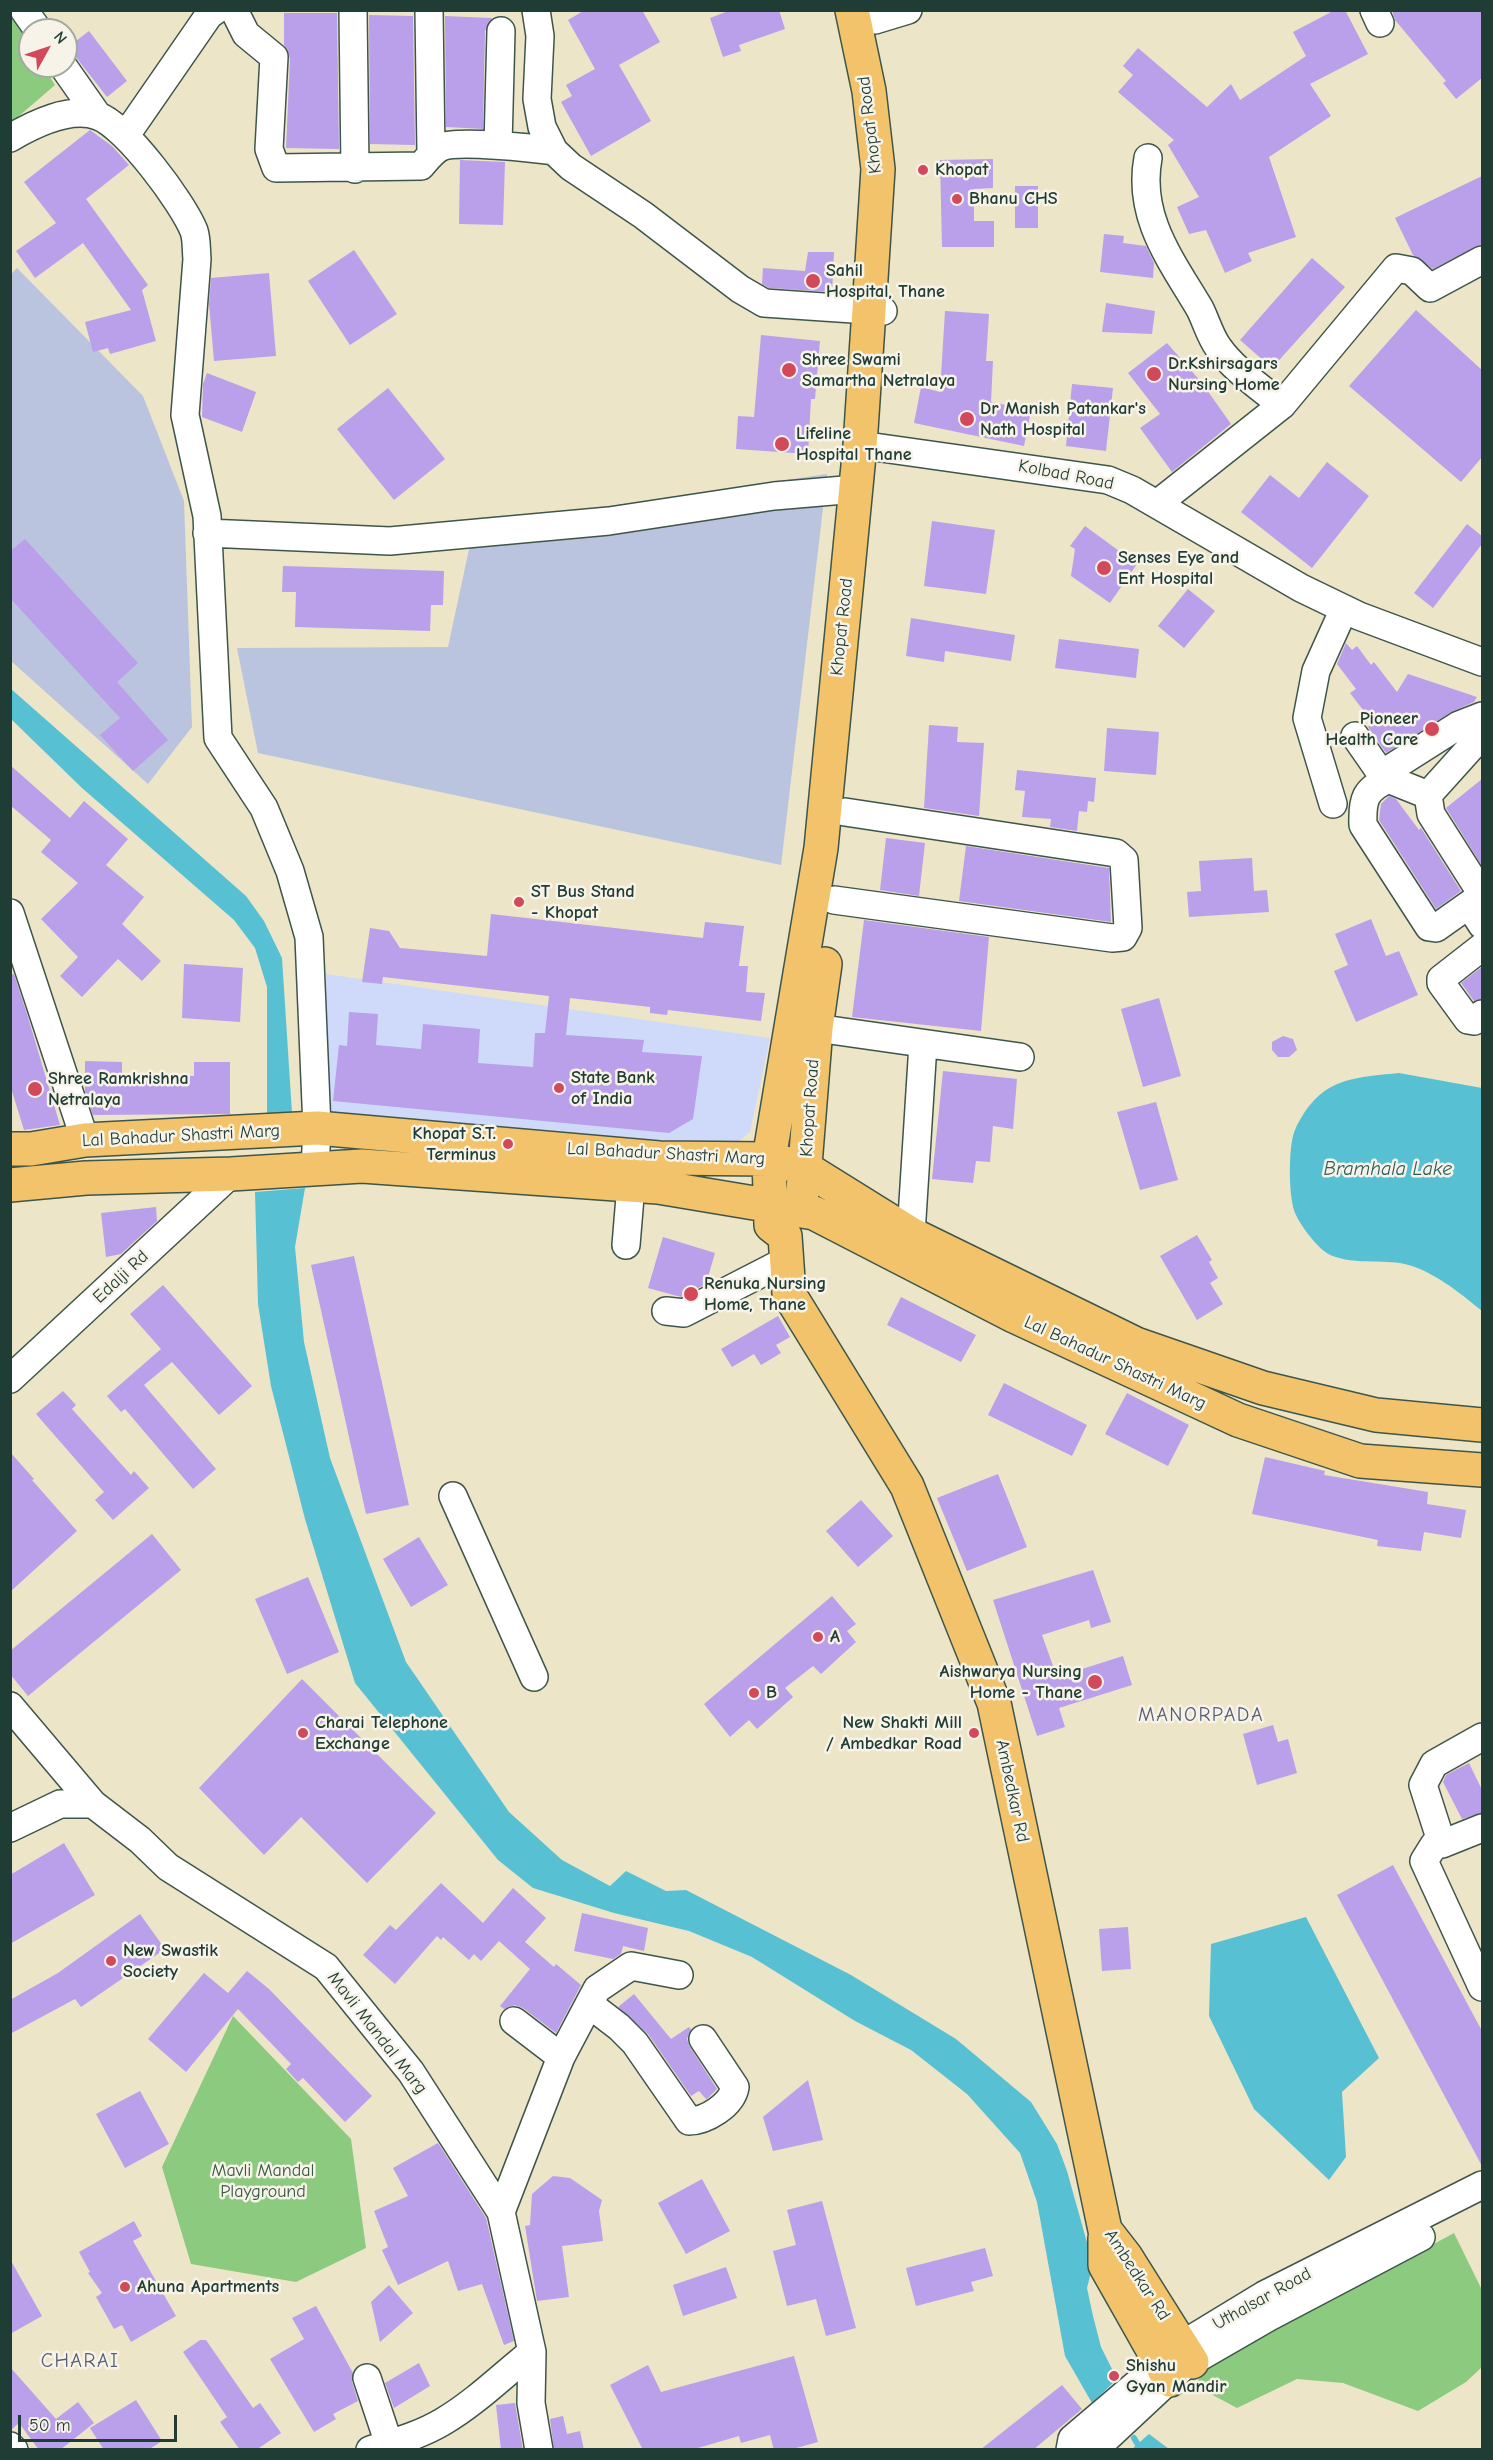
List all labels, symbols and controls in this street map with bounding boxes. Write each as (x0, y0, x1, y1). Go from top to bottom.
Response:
north arrow (18, 18, 78, 78)
text: N (50, 28, 71, 47)
street label: Khopat Road (853, 75, 887, 175)
place label: Khopat (935, 159, 988, 181)
marker: Khopat (916, 163, 930, 177)
place label: Bhanu CHS (969, 188, 1058, 210)
marker: Bhanu CHS (950, 192, 964, 206)
place label: Sahil Hospital, Thane (826, 260, 945, 302)
marker: Sahil Hospital, Thane (804, 272, 822, 290)
place label: Shree Swami Samartha Netralaya (802, 349, 955, 392)
place label: Dr.Kshirsagars Nursing Home (1168, 353, 1280, 395)
marker: Shree Swami Samartha Netralaya (780, 361, 798, 379)
marker: Dr.Kshirsagars Nursing Home (1145, 365, 1163, 383)
place label: Dr Manish Patankar's Nath Hospital (980, 398, 1146, 440)
marker: Dr Manish Patankar's Nath Hospital (958, 410, 976, 428)
place label: Lifeline Hospital Thane (796, 423, 912, 466)
marker: Lifeline Hospital Thane (773, 435, 791, 453)
street label: Kolbad Road (1016, 455, 1116, 495)
place label: Senses Eye and Ent Hospital (1118, 547, 1239, 590)
marker: Senses Eye and Ent Hospital (1095, 559, 1113, 577)
street label: Khopat Road (826, 577, 858, 677)
place label: Pioneer Health Care (1326, 708, 1418, 750)
marker: Pioneer Health Care (1423, 720, 1441, 738)
place label: ST Bus Stand - Khopat (531, 881, 635, 924)
marker: ST Bus Stand - Khopat (512, 895, 526, 909)
street label: Khopat Road (796, 1058, 824, 1158)
place label: State Bank of India (571, 1067, 655, 1110)
place label: Shree Ramkrishna Netralaya (48, 1068, 189, 1110)
marker: Shree Ramkrishna Netralaya (26, 1080, 44, 1098)
marker: State Bank of India (552, 1081, 566, 1095)
street label: Lal Bahadur Shastri Marg (81, 1120, 281, 1152)
place label: Khopat S.T. Terminus (412, 1123, 496, 1166)
marker: Khopat S.T. Terminus (501, 1137, 515, 1151)
street label: Lal Bahadur Shastri Marg (566, 1138, 766, 1170)
water label: Bramhala Lake (1324, 1157, 1452, 1181)
street label: Edalji Rd (89, 1246, 153, 1308)
place label: Renuka Nursing Home, Thane (704, 1273, 826, 1316)
marker: Renuka Nursing Home, Thane (682, 1285, 700, 1303)
street label: Lal Bahadur Shastri Marg (1020, 1311, 1210, 1415)
place label: A (830, 1626, 840, 1648)
marker: A (811, 1630, 825, 1644)
place label: Aishwarya Nursing Home - Thane (940, 1661, 1082, 1704)
marker: Aishwarya Nursing Home - Thane (1086, 1673, 1104, 1691)
place label: B (766, 1682, 777, 1704)
marker: B (747, 1686, 761, 1700)
district label: MANORPADA (1138, 1703, 1264, 1727)
place label: Charai Telephone Exchange (315, 1712, 448, 1754)
place label: New Shakti Mill / Ambedkar Road (826, 1712, 962, 1754)
marker: Charai Telephone Exchange (296, 1726, 310, 1740)
marker: New Shakti Mill / Ambedkar Road (967, 1726, 981, 1740)
street label: Ambedkar Rd (991, 1738, 1033, 1844)
place label: New Swastik Society (123, 1940, 218, 1982)
marker: New Swastik Society (104, 1954, 118, 1968)
street label: Mavli Mandal Marg (322, 1967, 432, 2099)
park label: Mavli Mandal Playground (211, 2160, 315, 2202)
street label: Ambedkar Rd (1100, 2225, 1174, 2325)
street label: Uthalsar Road (1209, 2263, 1315, 2335)
place label: Ahuna Apartments (137, 2276, 279, 2298)
marker: Ahuna Apartments (118, 2280, 132, 2294)
district label: CHARAI (41, 2349, 119, 2373)
place label: Shishu Gyan Mandir (1126, 2355, 1226, 2398)
marker: Shishu Gyan Mandir (1107, 2369, 1121, 2383)
scale bar (21, 2403, 180, 2441)
text: 50 m (29, 2415, 71, 2436)

